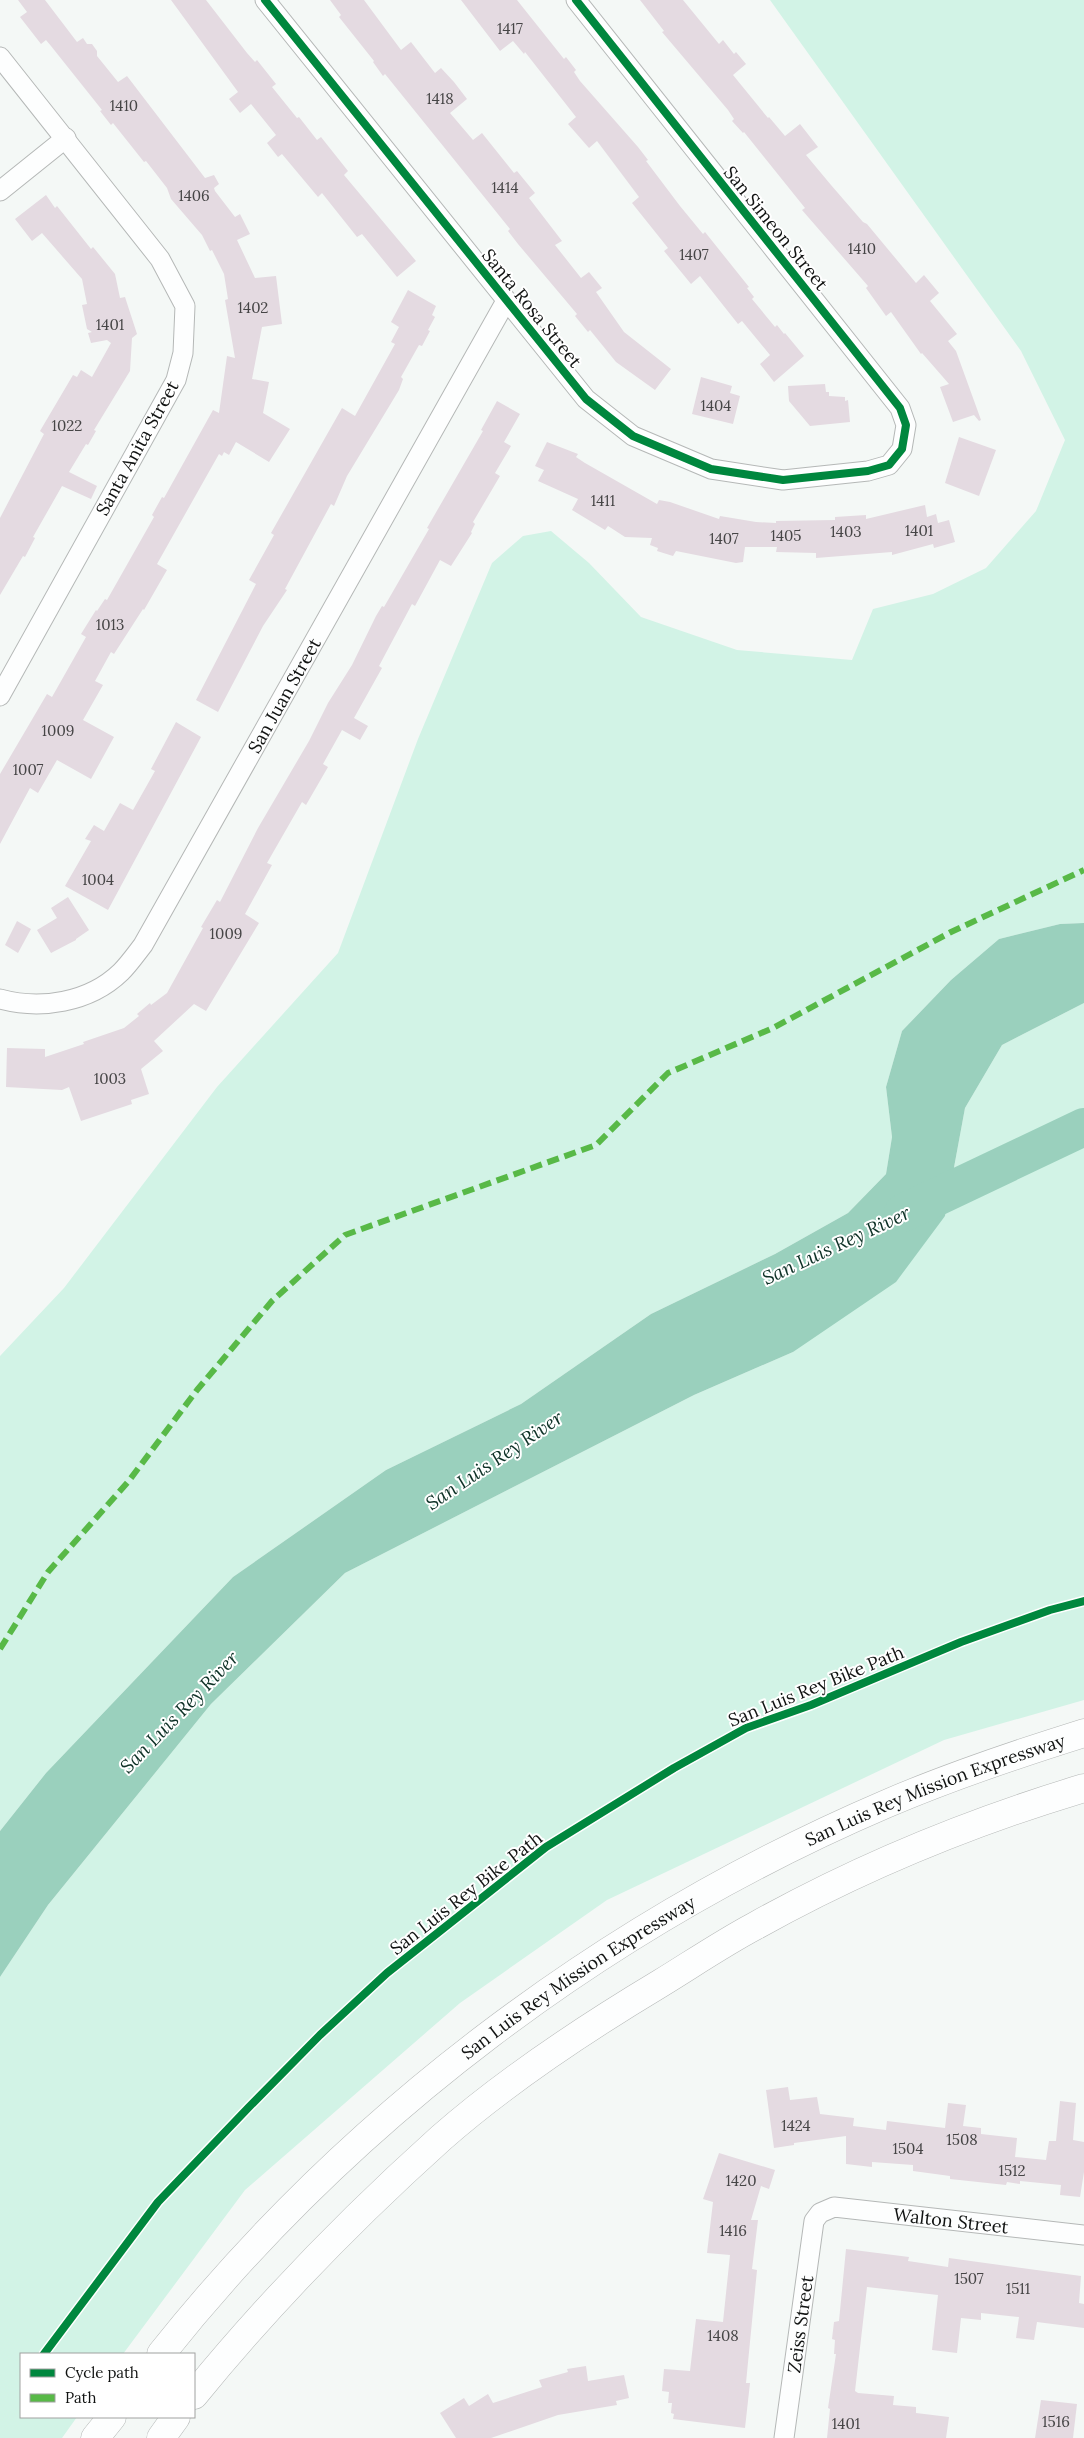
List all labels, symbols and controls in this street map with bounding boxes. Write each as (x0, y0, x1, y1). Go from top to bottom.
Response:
house number: 1417 (497, 19, 523, 38)
house number: 1418 (426, 89, 454, 108)
house number: 1410 (110, 96, 138, 115)
street label: San Simeon Street (719, 161, 833, 295)
house number: 1414 (491, 178, 519, 197)
house number: 1406 (178, 186, 210, 205)
house number: 1410 (848, 239, 876, 258)
street label: Santa Rosa Street (477, 244, 587, 372)
house number: 1407 (679, 245, 709, 264)
house number: 1402 (238, 298, 268, 317)
house number: 1401 (96, 315, 124, 334)
street label: Santa Anita Street (90, 376, 184, 520)
house number: 1404 (700, 396, 732, 415)
house number: 1022 (52, 416, 82, 435)
house number: 1411 (591, 491, 615, 510)
house number: 1401 (905, 521, 933, 540)
house number: 1403 (830, 522, 862, 541)
house number: 1405 (770, 526, 802, 545)
house number: 1407 (709, 529, 739, 548)
house number: 1013 (96, 615, 124, 634)
street label: San Juan Street (242, 633, 325, 757)
house number: 1009 (42, 721, 74, 740)
house number: 1007 (13, 760, 43, 779)
house number: 1004 (82, 870, 114, 889)
house number: 1009 (210, 924, 242, 943)
house number: 1003 (94, 1069, 126, 1088)
water label: San Luis Rey River (758, 1200, 914, 1290)
water label: San Luis Rey River (421, 1405, 568, 1515)
street label: San Luis Rey Bike Path (725, 1640, 907, 1732)
water label: San Luis Rey River (115, 1646, 244, 1778)
street label: San Luis Rey Mission Expressway (801, 1728, 1068, 1851)
street label: San Luis Rey Bike Path (385, 1826, 547, 1960)
street label: San Luis Rey Mission Expressway (456, 1890, 700, 2064)
house number: 1424 (781, 2116, 811, 2135)
house number: 1508 (946, 2130, 978, 2149)
house number: 1504 (892, 2139, 924, 2158)
house number: 1512 (998, 2161, 1026, 2180)
house number: 1420 (726, 2171, 756, 2190)
street label: Walton Street (892, 2202, 1010, 2238)
house number: 1416 (719, 2221, 747, 2240)
house number: 1507 (954, 2269, 984, 2288)
street label: Zeiss Street (782, 2274, 818, 2374)
house number: 1511 (1006, 2279, 1030, 2298)
house number: 1408 (707, 2326, 739, 2345)
legend (20, 2353, 195, 2418)
text: Cycle path (65, 2363, 139, 2382)
text: Path (65, 2388, 96, 2407)
house number: 1516 (1042, 2412, 1070, 2431)
house number: 1401 (832, 2414, 860, 2433)

